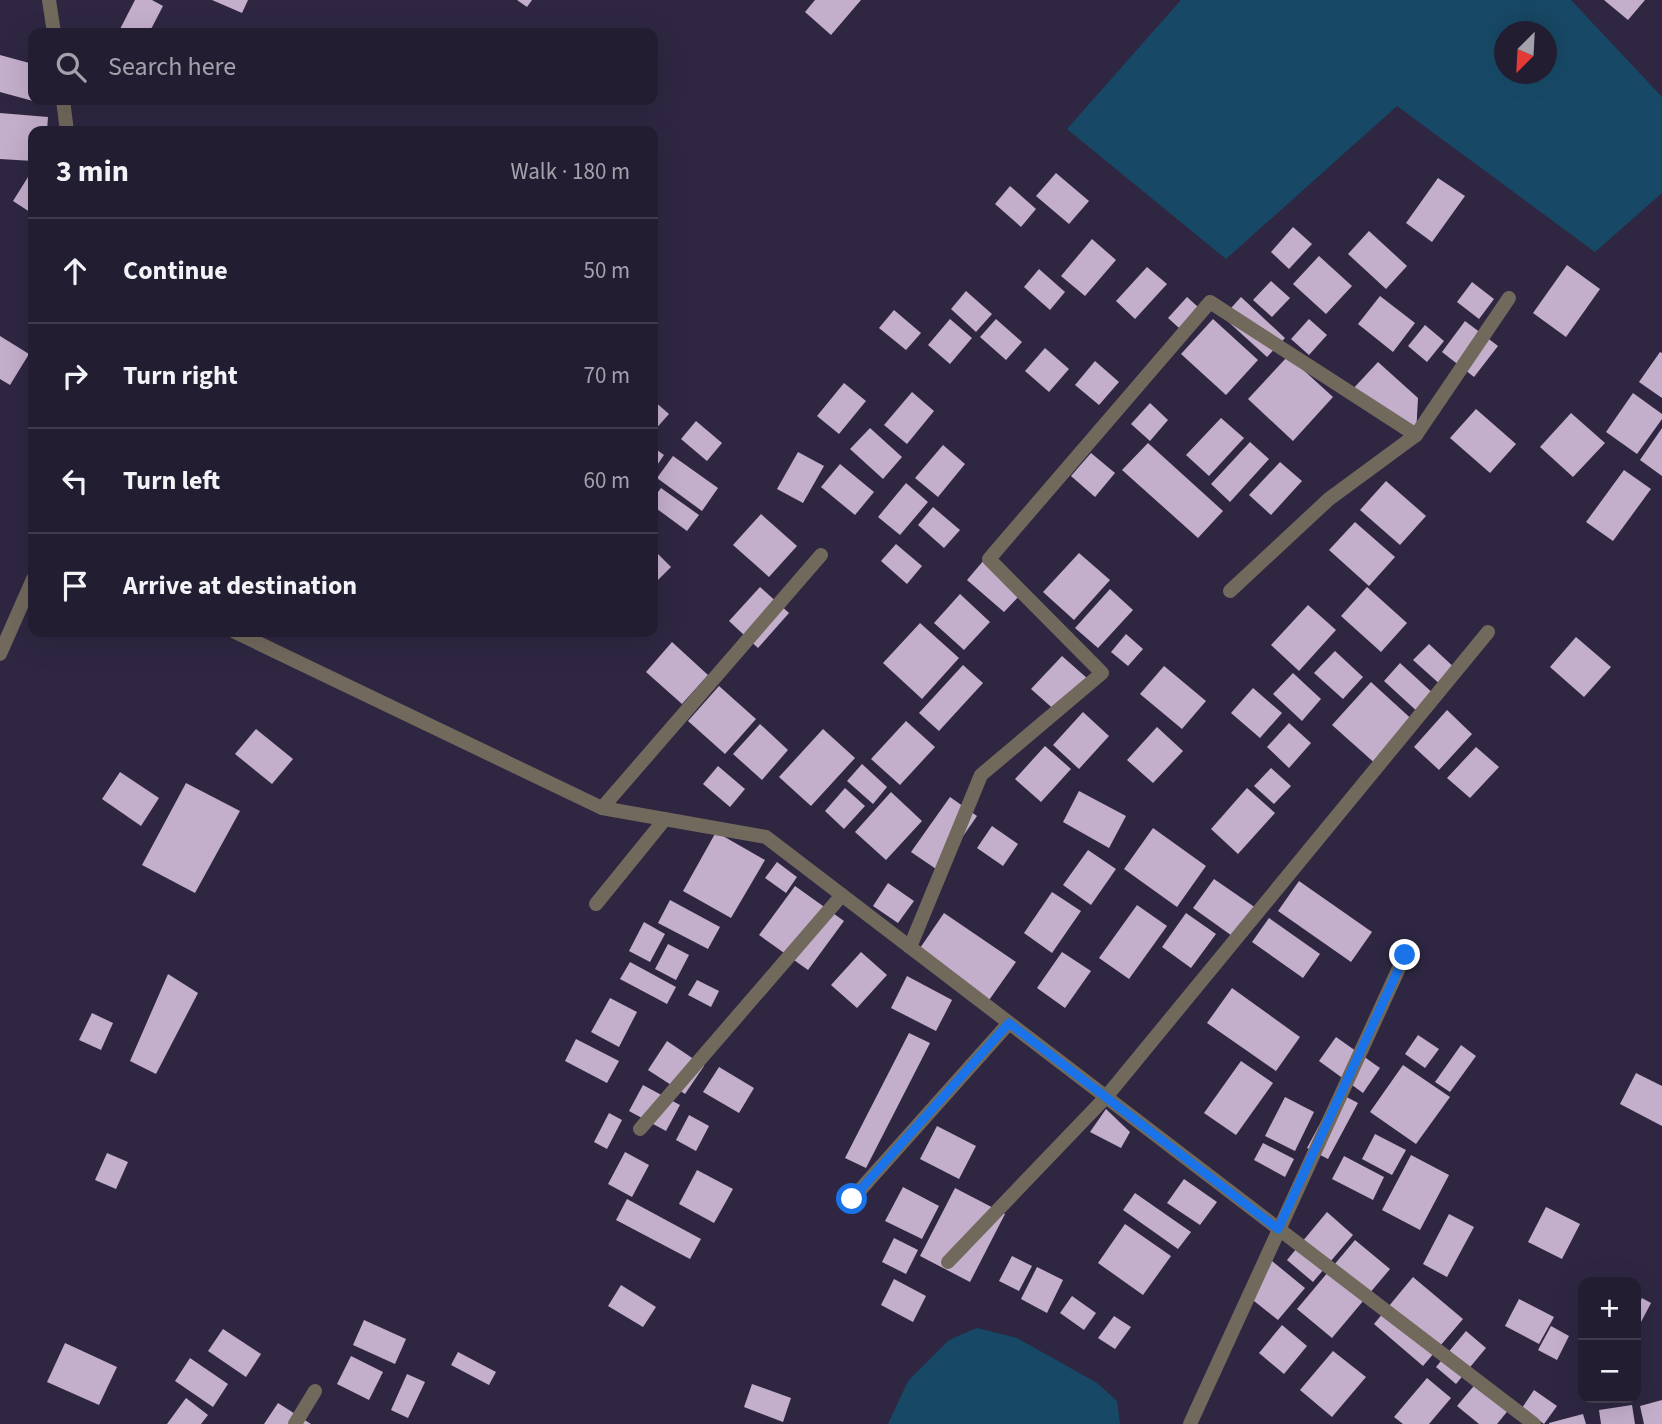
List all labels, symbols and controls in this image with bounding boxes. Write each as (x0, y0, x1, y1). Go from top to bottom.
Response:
north arrow (1494, 21, 1557, 84)
search box (28, 28, 658, 105)
icon: search (52, 48, 90, 86)
text: Search here (108, 48, 236, 85)
text: 3 min (56, 150, 129, 193)
text: Walk · 180 m (511, 155, 630, 188)
icon: ahead (56, 252, 94, 290)
text: Continue (123, 252, 228, 289)
text: 50 m (583, 254, 630, 287)
icon: right (56, 357, 94, 395)
text: Turn right (123, 357, 238, 394)
text: 70 m (583, 359, 630, 392)
icon: left (56, 462, 94, 500)
text: Turn left (123, 462, 220, 499)
text: 60 m (583, 464, 630, 497)
icon: arrive (56, 567, 94, 605)
text: Arrive at destination (123, 567, 357, 604)
route end (1389, 939, 1420, 970)
route start (836, 1183, 867, 1214)
map controls (1578, 1277, 1641, 1403)
button: + (1578, 1277, 1641, 1340)
button: − (1578, 1340, 1641, 1403)

